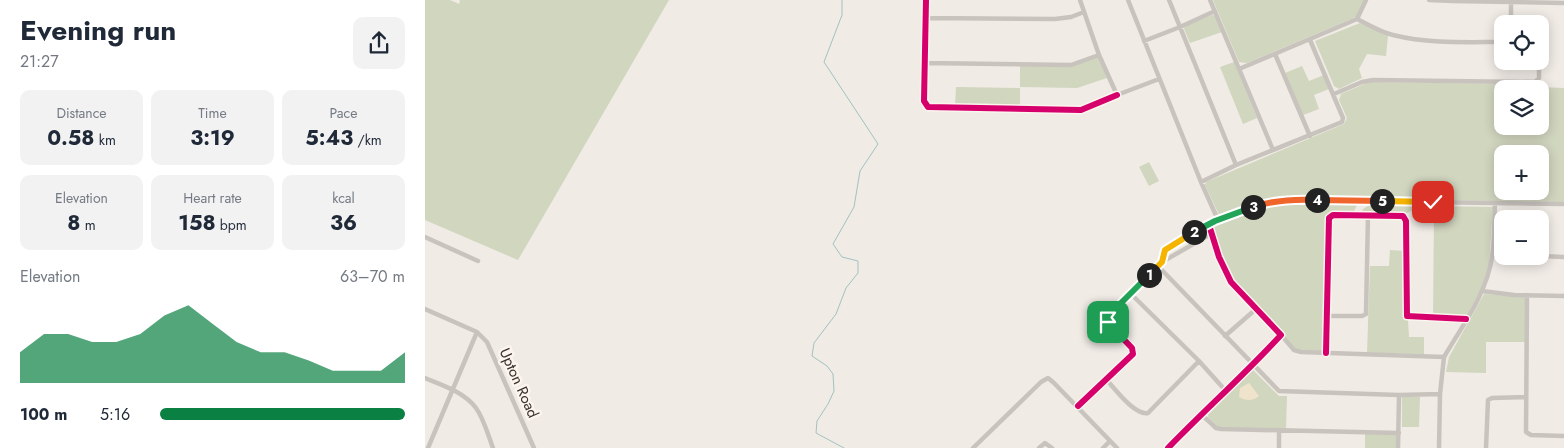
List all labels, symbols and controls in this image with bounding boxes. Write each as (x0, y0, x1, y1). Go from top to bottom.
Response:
text: Evening run (20, 10, 176, 51)
map controls (1494, 15, 1549, 265)
button: locate (1494, 15, 1549, 70)
button: share (353, 17, 405, 69)
text: 21:27 (20, 50, 59, 73)
button: layers (1494, 80, 1549, 135)
text: Distance (56, 103, 107, 123)
text: Time (198, 103, 227, 123)
text: Pace (330, 103, 357, 123)
text: 0.58 (47, 123, 95, 153)
text: 3:19 (190, 123, 235, 153)
text: 5:43 (305, 123, 353, 153)
text: km (95, 130, 116, 150)
text: /km (353, 130, 382, 150)
button: + (1494, 145, 1549, 200)
pin (1412, 181, 1454, 223)
text: Elevation (55, 188, 108, 208)
text: Heart rate (183, 188, 242, 208)
text: kcal (332, 188, 355, 208)
pin: 4 (1305, 188, 1329, 212)
pin: 5 (1369, 188, 1395, 214)
icon: check (1419, 188, 1447, 216)
text: 4 (1313, 190, 1322, 210)
text: 5 (1378, 191, 1387, 211)
pin: 3 (1241, 194, 1265, 220)
text: 3 (1249, 197, 1258, 217)
text: 8 (67, 208, 81, 238)
text: 158 (178, 208, 216, 238)
text: 36 (330, 208, 357, 238)
button: − (1494, 210, 1549, 265)
text: m (81, 215, 96, 235)
text: bpm (216, 215, 247, 235)
pin: 2 (1181, 220, 1207, 244)
text: 2 (1190, 222, 1199, 242)
pin: 1 (1137, 262, 1161, 288)
text: Elevation (20, 265, 80, 288)
text: 63–70 m (340, 265, 405, 288)
text: 1 (1146, 265, 1153, 285)
pin (1087, 301, 1129, 343)
icon: arrive (1094, 308, 1122, 336)
street label: Upton Road (494, 345, 544, 421)
text: 100 m (20, 403, 67, 426)
text: 5:16 (100, 403, 130, 426)

